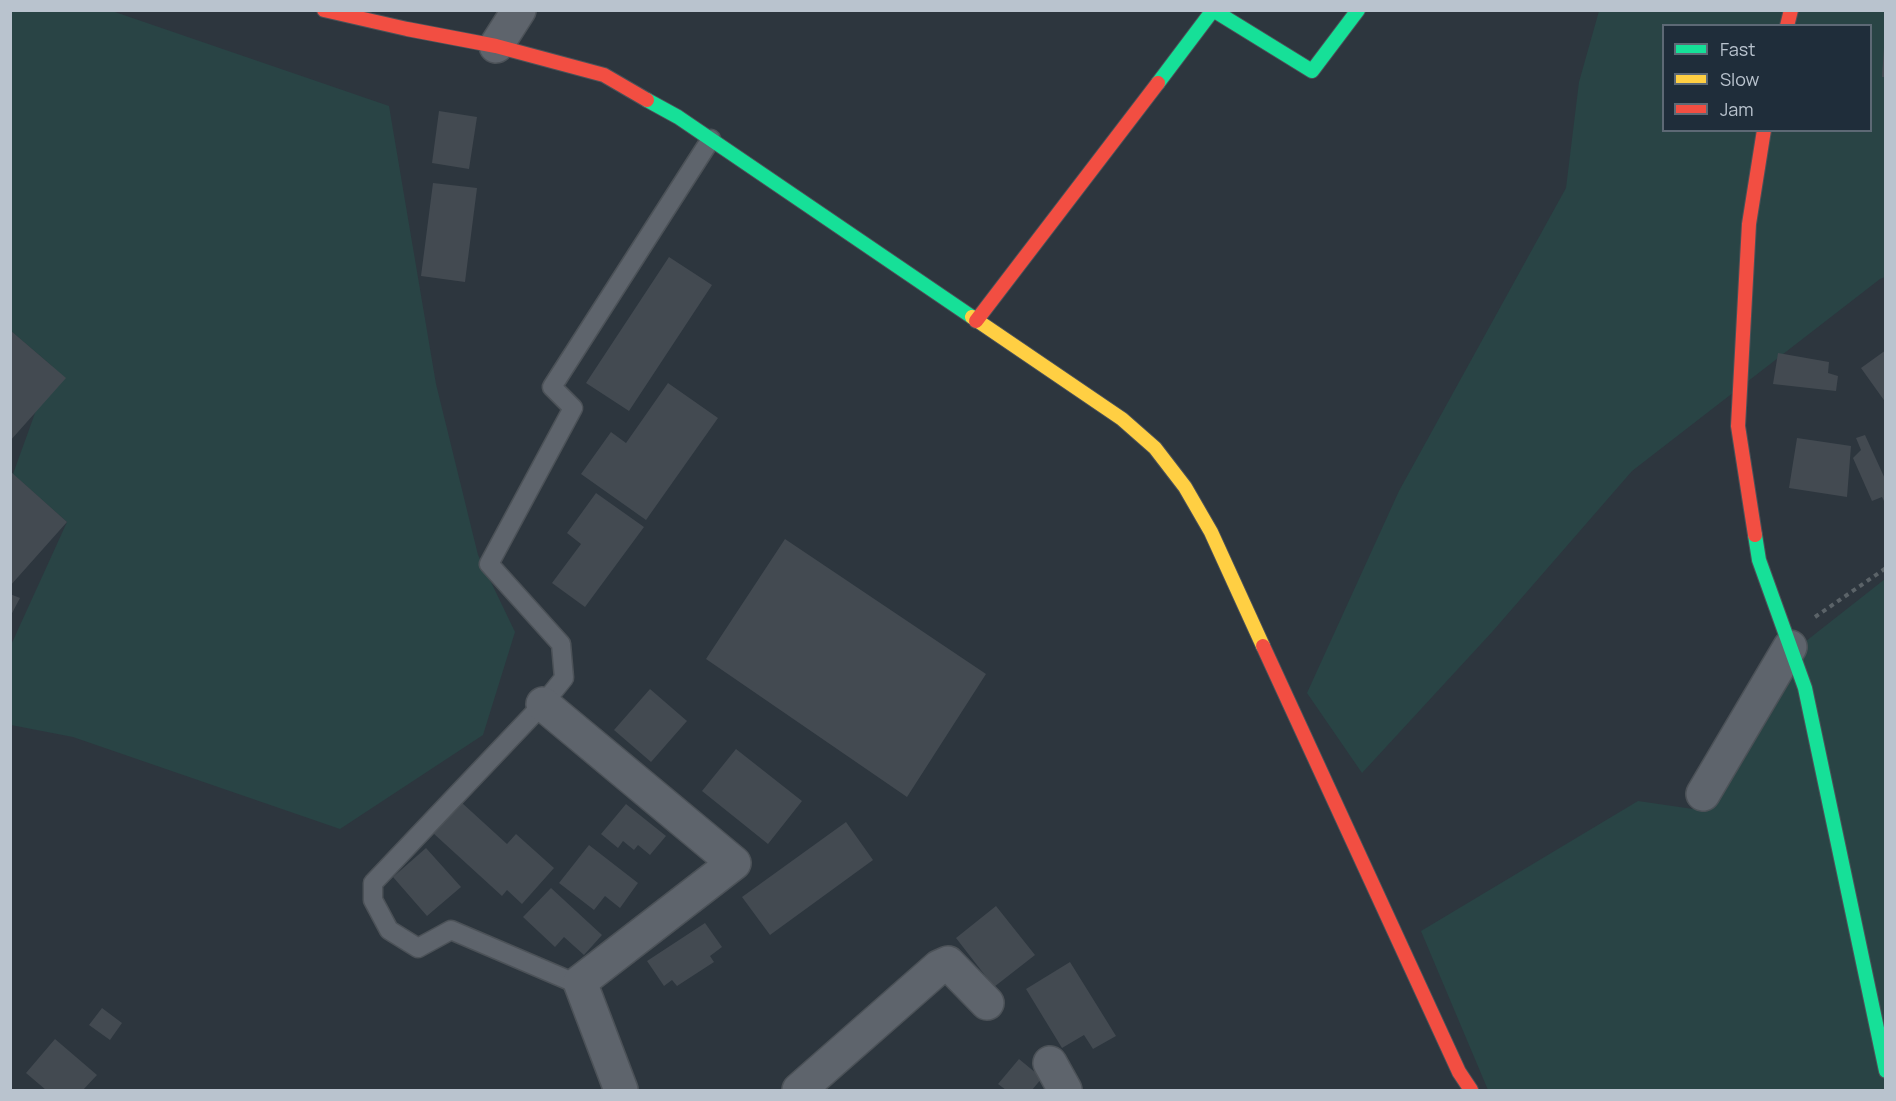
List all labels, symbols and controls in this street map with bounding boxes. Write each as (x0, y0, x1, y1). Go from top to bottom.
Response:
legend (1662, 24, 1872, 132)
text: Fast (1720, 37, 1755, 61)
text: Slow (1720, 67, 1759, 91)
text: Jam (1720, 97, 1754, 121)

